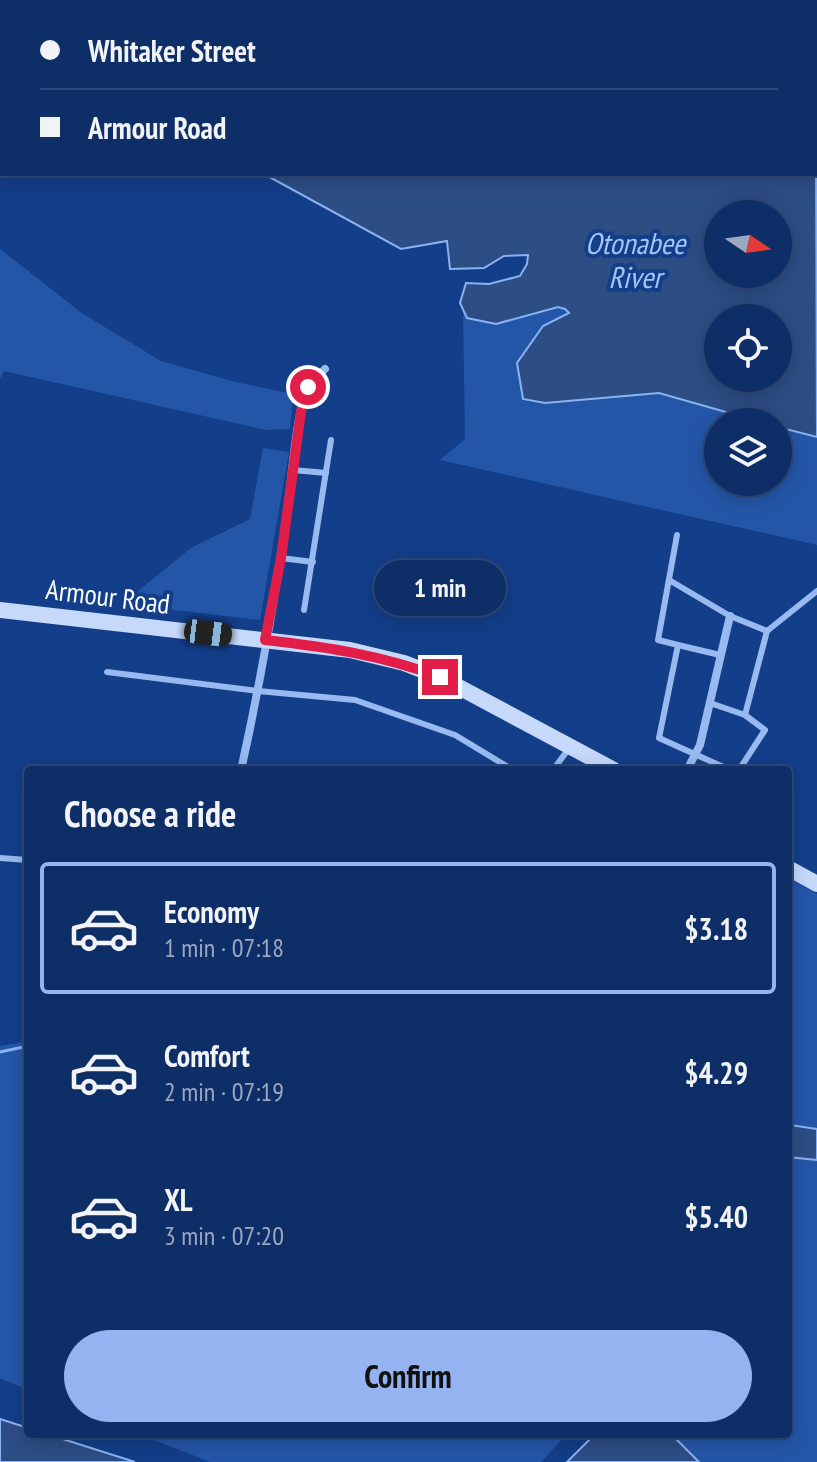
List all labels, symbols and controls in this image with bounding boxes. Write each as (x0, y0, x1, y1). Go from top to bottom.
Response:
text: Whitaker Street (88, 31, 256, 70)
text: Armour Road (88, 108, 226, 147)
north arrow (704, 200, 792, 288)
map controls (704, 200, 792, 496)
water label: Otonabee River (585, 223, 687, 296)
button: locate (704, 304, 792, 392)
route start (290, 369, 326, 405)
button: layers (704, 408, 792, 496)
callout: 1 min (374, 561, 506, 617)
street label: Armour Road (44, 570, 172, 622)
text: 1 min (414, 571, 466, 604)
car (183, 618, 233, 648)
route end (422, 659, 458, 695)
text: Choose a ride (64, 790, 236, 837)
icon: car (68, 892, 140, 964)
text: Economy (164, 892, 259, 931)
text: $3.18 (684, 909, 748, 948)
text: 1 min · 07:18 (164, 931, 284, 964)
icon: car (68, 1036, 140, 1108)
text: Comfort (164, 1036, 250, 1075)
text: $4.29 (684, 1053, 748, 1092)
text: 2 min · 07:19 (164, 1075, 284, 1108)
icon: car (68, 1180, 140, 1252)
text: XL (164, 1180, 193, 1219)
text: $5.40 (684, 1197, 748, 1236)
text: 3 min · 07:20 (164, 1219, 284, 1252)
button: Confirm (64, 1330, 752, 1422)

